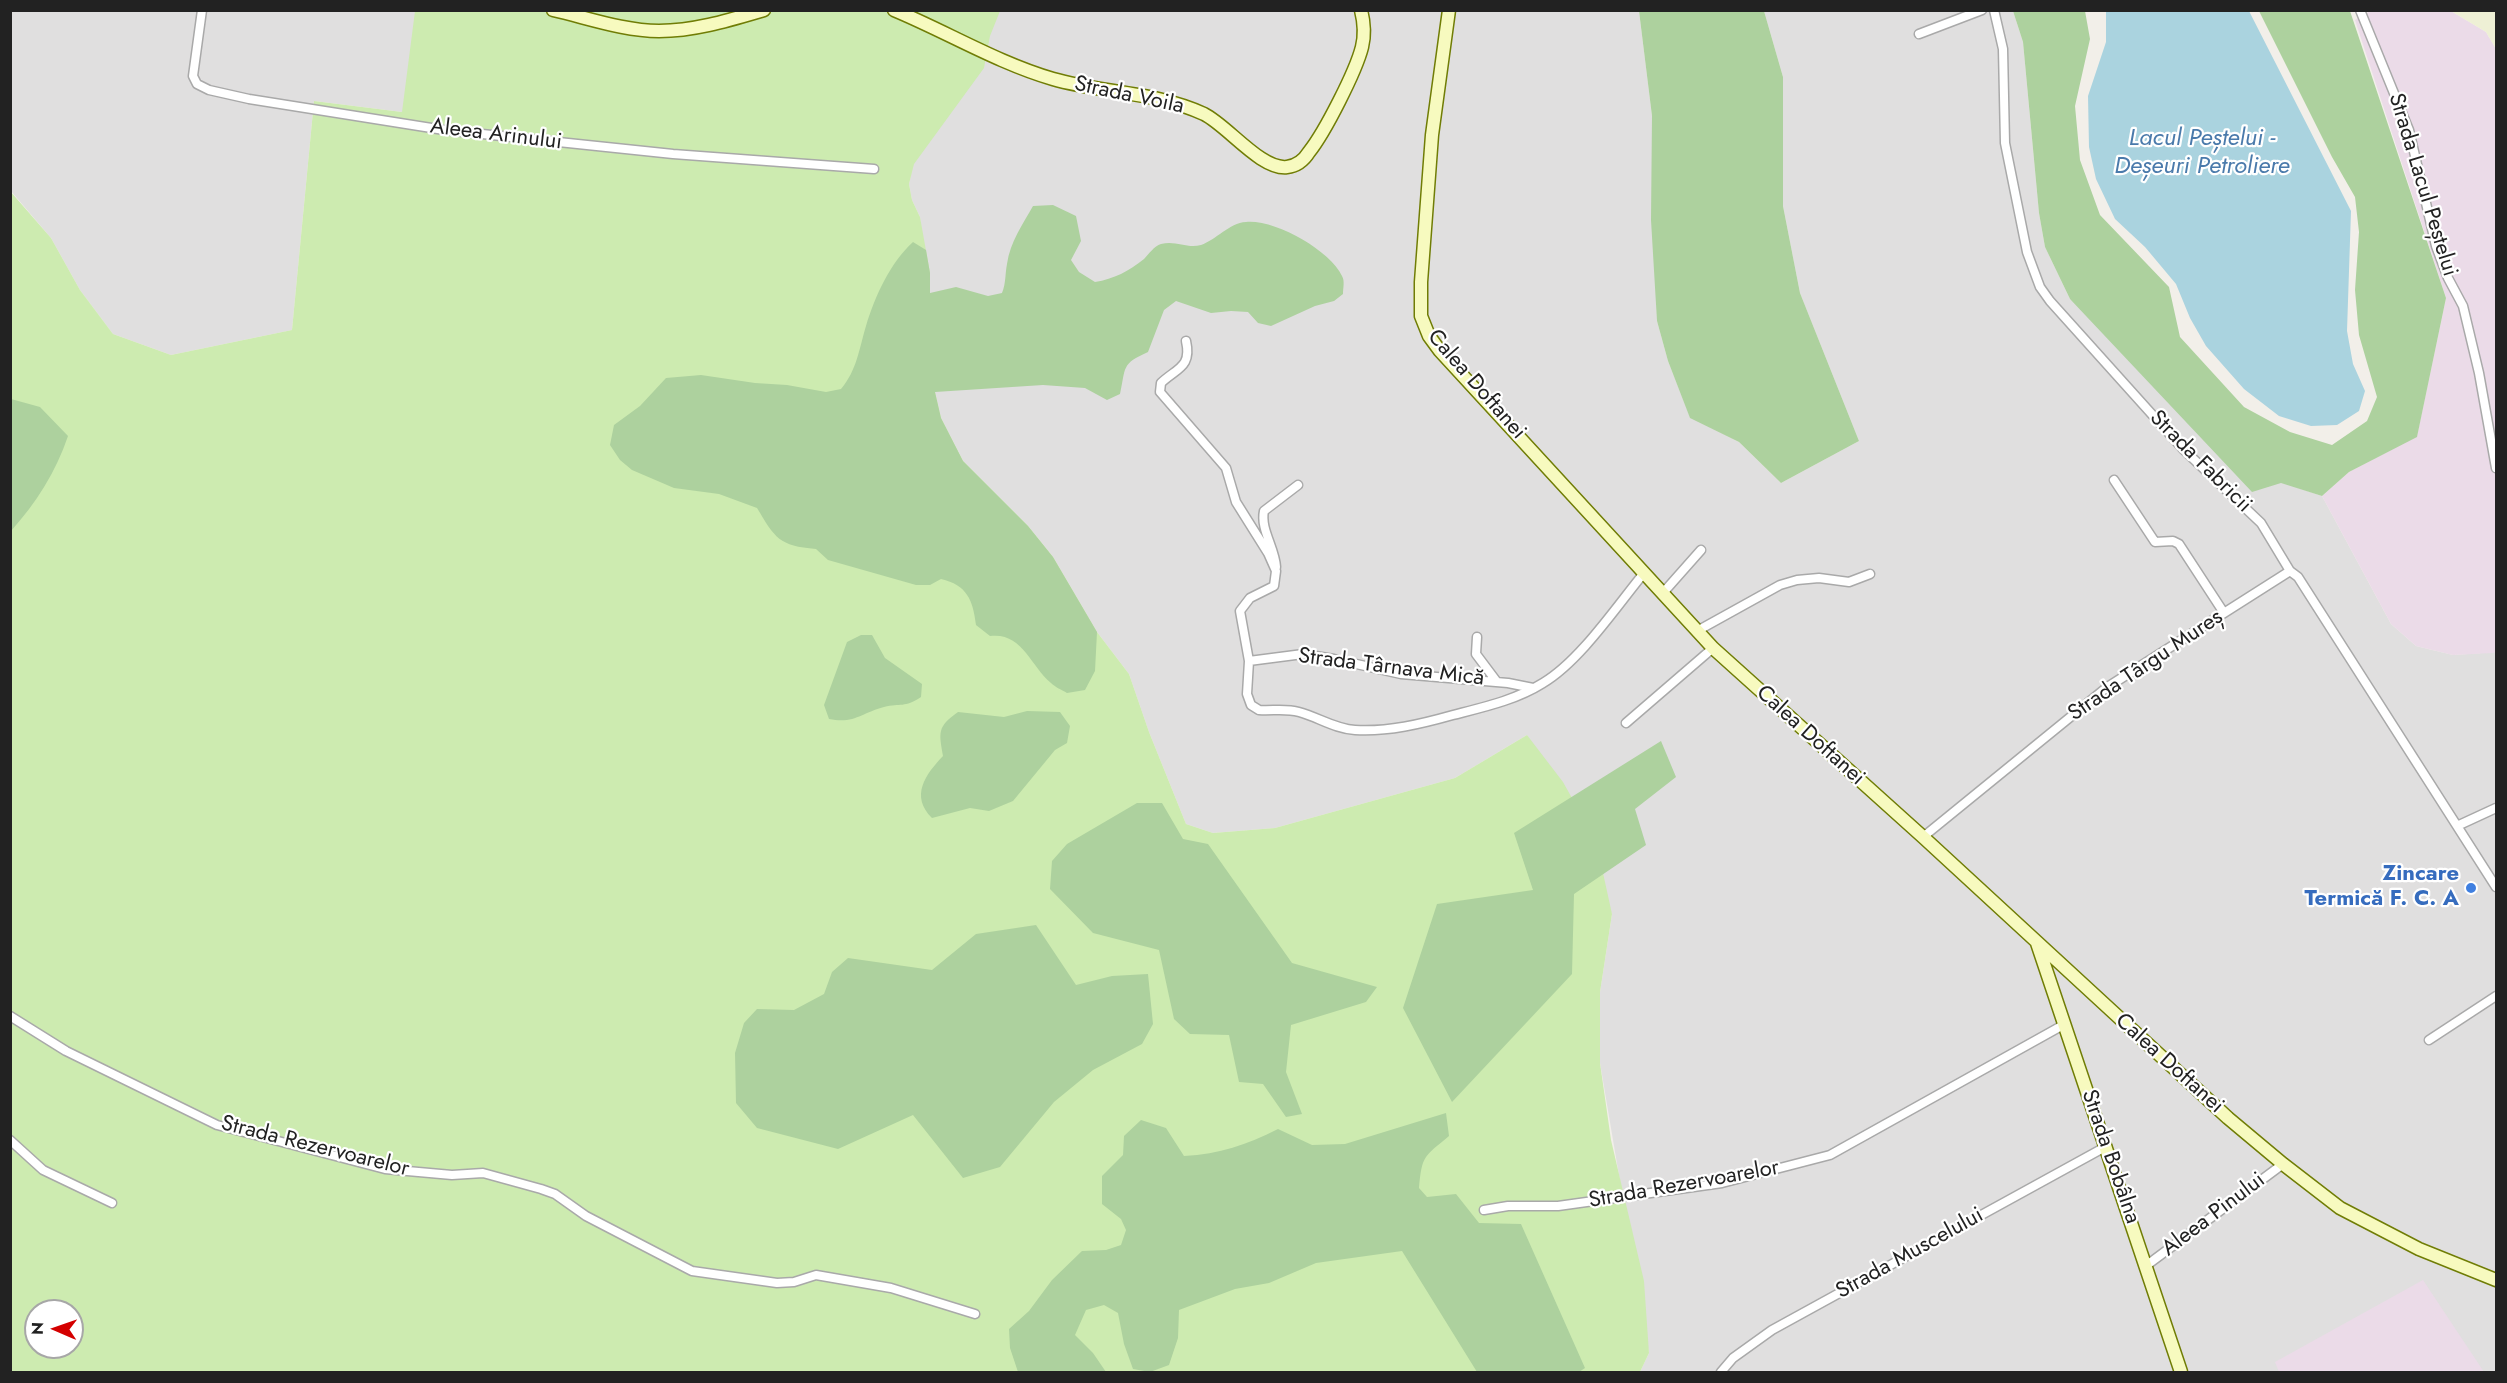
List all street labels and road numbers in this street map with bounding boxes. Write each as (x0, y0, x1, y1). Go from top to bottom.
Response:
street label: Strada Voila (1072, 72, 1186, 120)
street label: Strada Lacul Peștelui (2382, 90, 2462, 280)
street label: Aleea Arinului (429, 114, 563, 156)
street label: Calea Doftanei (1421, 325, 1531, 445)
street label: Strada Fabricii (2143, 405, 2257, 519)
street label: Strada Târgu Mureș (2064, 605, 2228, 727)
street label: Strada Târnava Mică (1296, 643, 1486, 693)
street label: Calea Doftanei (1750, 680, 1870, 792)
street label: Calea Doftanei (2109, 1008, 2229, 1120)
street label: Strada Bobâlna (2075, 1087, 2145, 1227)
street label: Strada Rezervoarelor (218, 1111, 412, 1183)
street label: Strada Rezervoarelor (1587, 1155, 1781, 1215)
street label: Aleea Pinului (2157, 1168, 2271, 1262)
street label: Strada Muscelului (1832, 1203, 1988, 1305)

